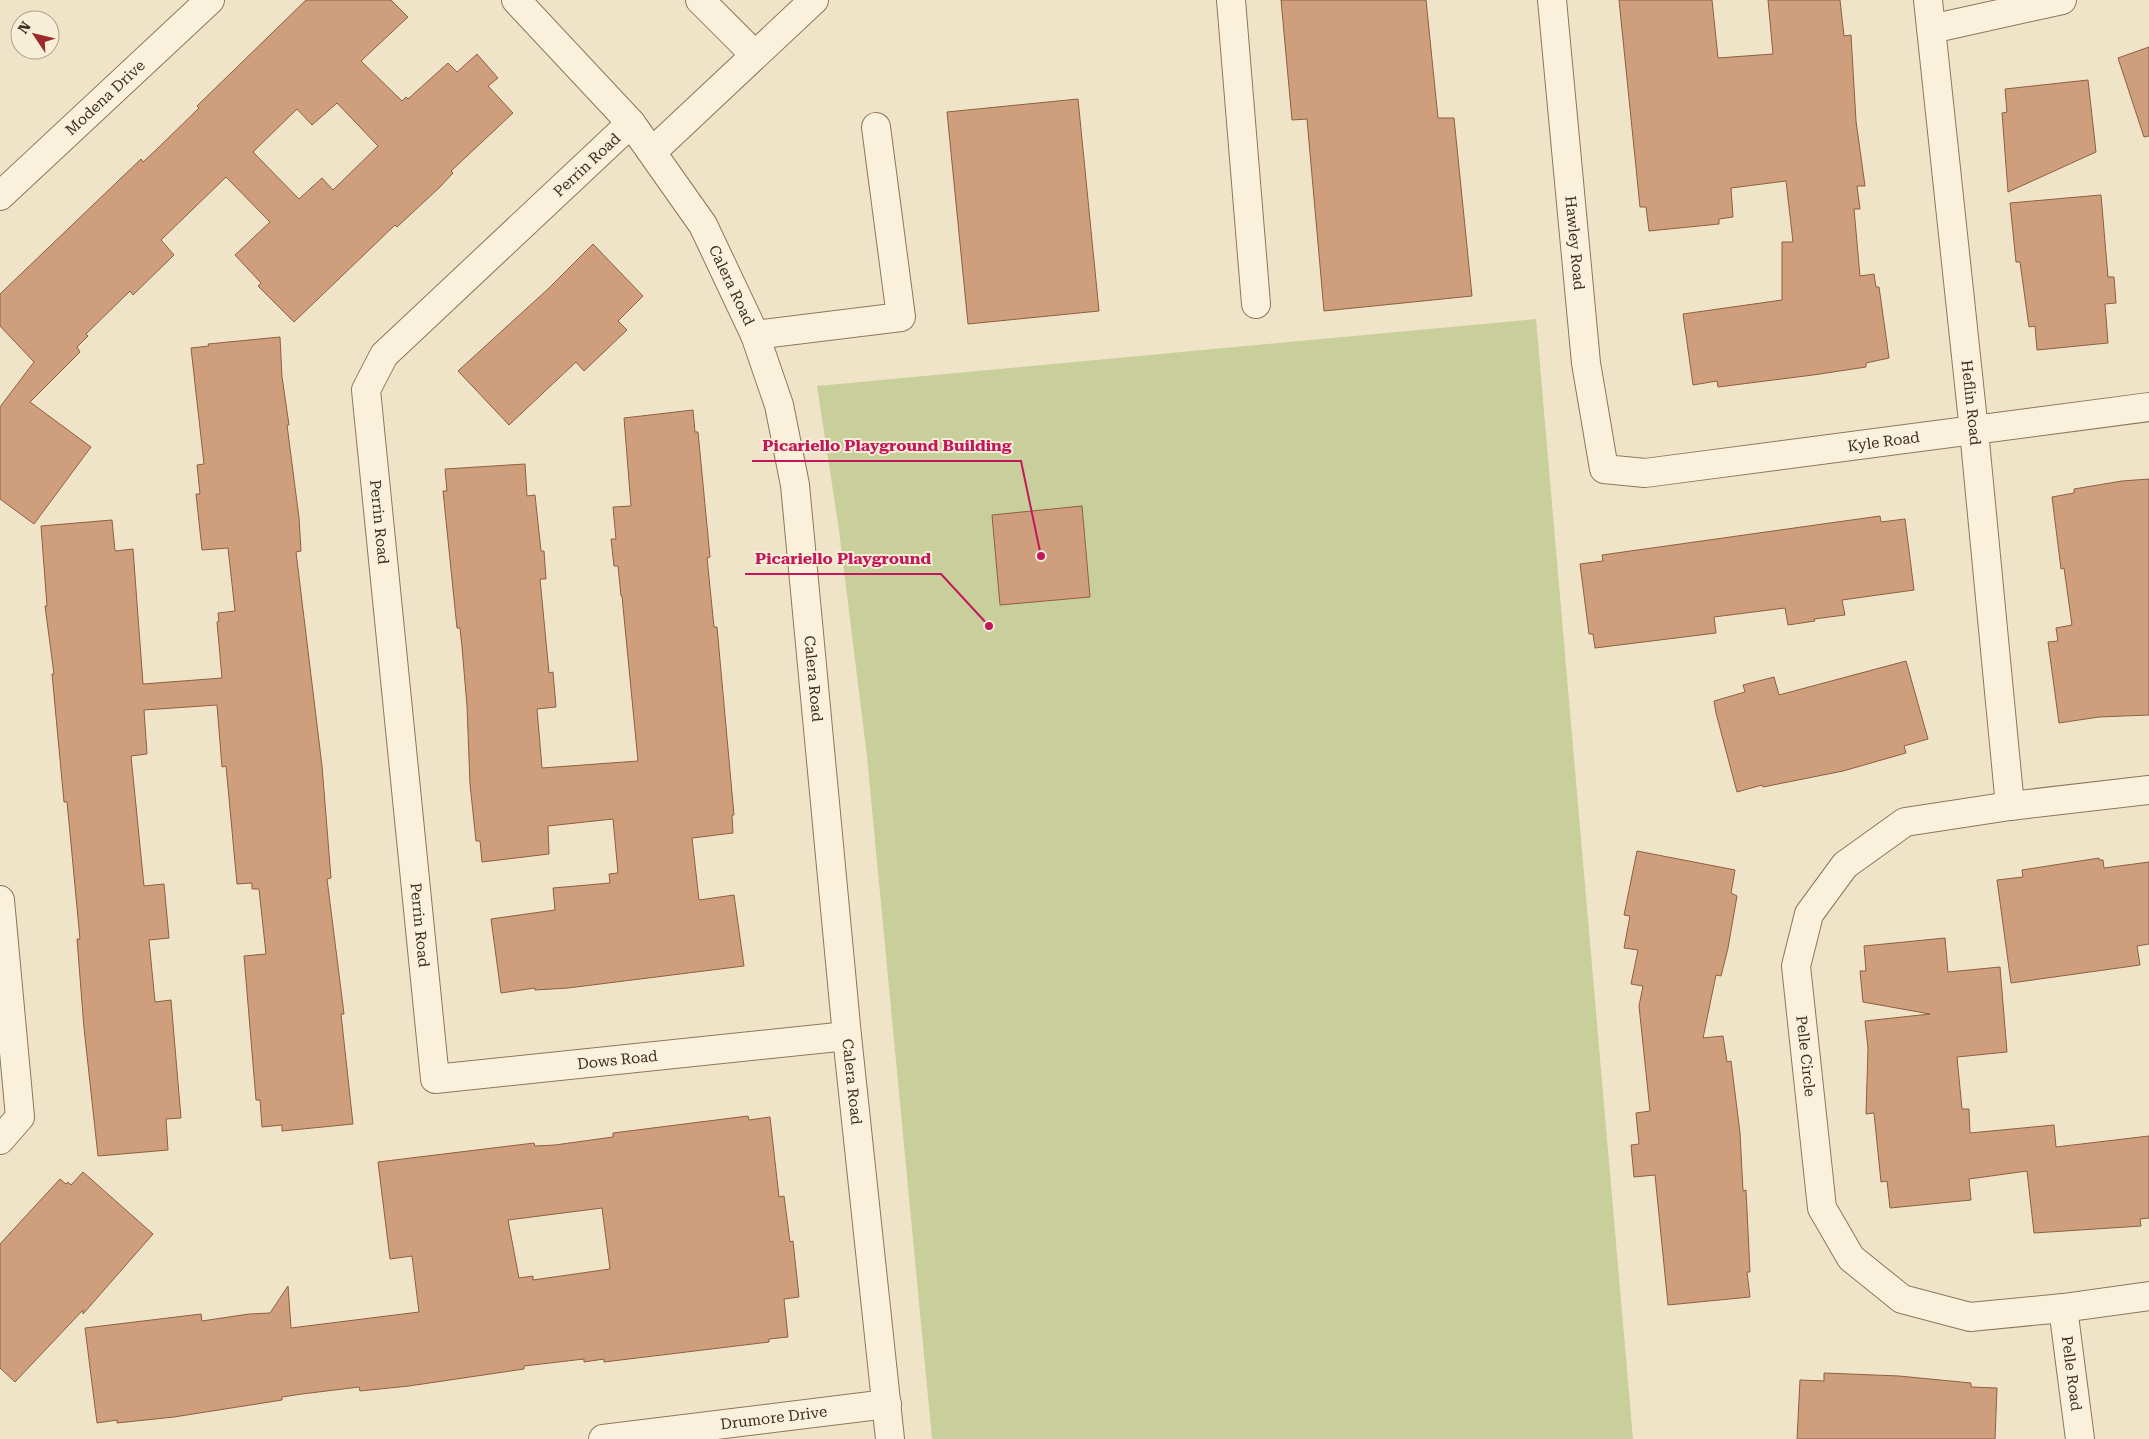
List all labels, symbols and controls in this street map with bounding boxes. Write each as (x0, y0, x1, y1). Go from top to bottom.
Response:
north arrow (10, 10, 60, 60)
text: N (15, 18, 34, 37)
street label: Modena Drive (62, 56, 149, 139)
street label: Perrin Road (550, 129, 624, 201)
street label: Hawley Road (1561, 195, 1588, 291)
street label: Calera Road (705, 242, 758, 329)
street label: Heflin Road (1957, 359, 1984, 447)
street label: Kyle Road (1846, 428, 1921, 455)
callout: Picariello Playground Building (752, 430, 1021, 461)
text: Picariello Playground Building (762, 436, 1012, 455)
street label: Perrin Road (366, 479, 392, 566)
callout: Picariello Playground (745, 543, 941, 574)
text: Picariello Playground (755, 549, 931, 568)
street label: Calera Road (800, 635, 826, 723)
street label: Perrin Road (406, 882, 433, 969)
street label: Pelle Circle (1792, 1015, 1819, 1098)
street label: Calera Road (838, 1038, 865, 1126)
street label: Dows Road (576, 1047, 659, 1073)
street label: Pelle Road (2058, 1335, 2085, 1412)
street label: Drumore Drive (719, 1402, 828, 1433)

